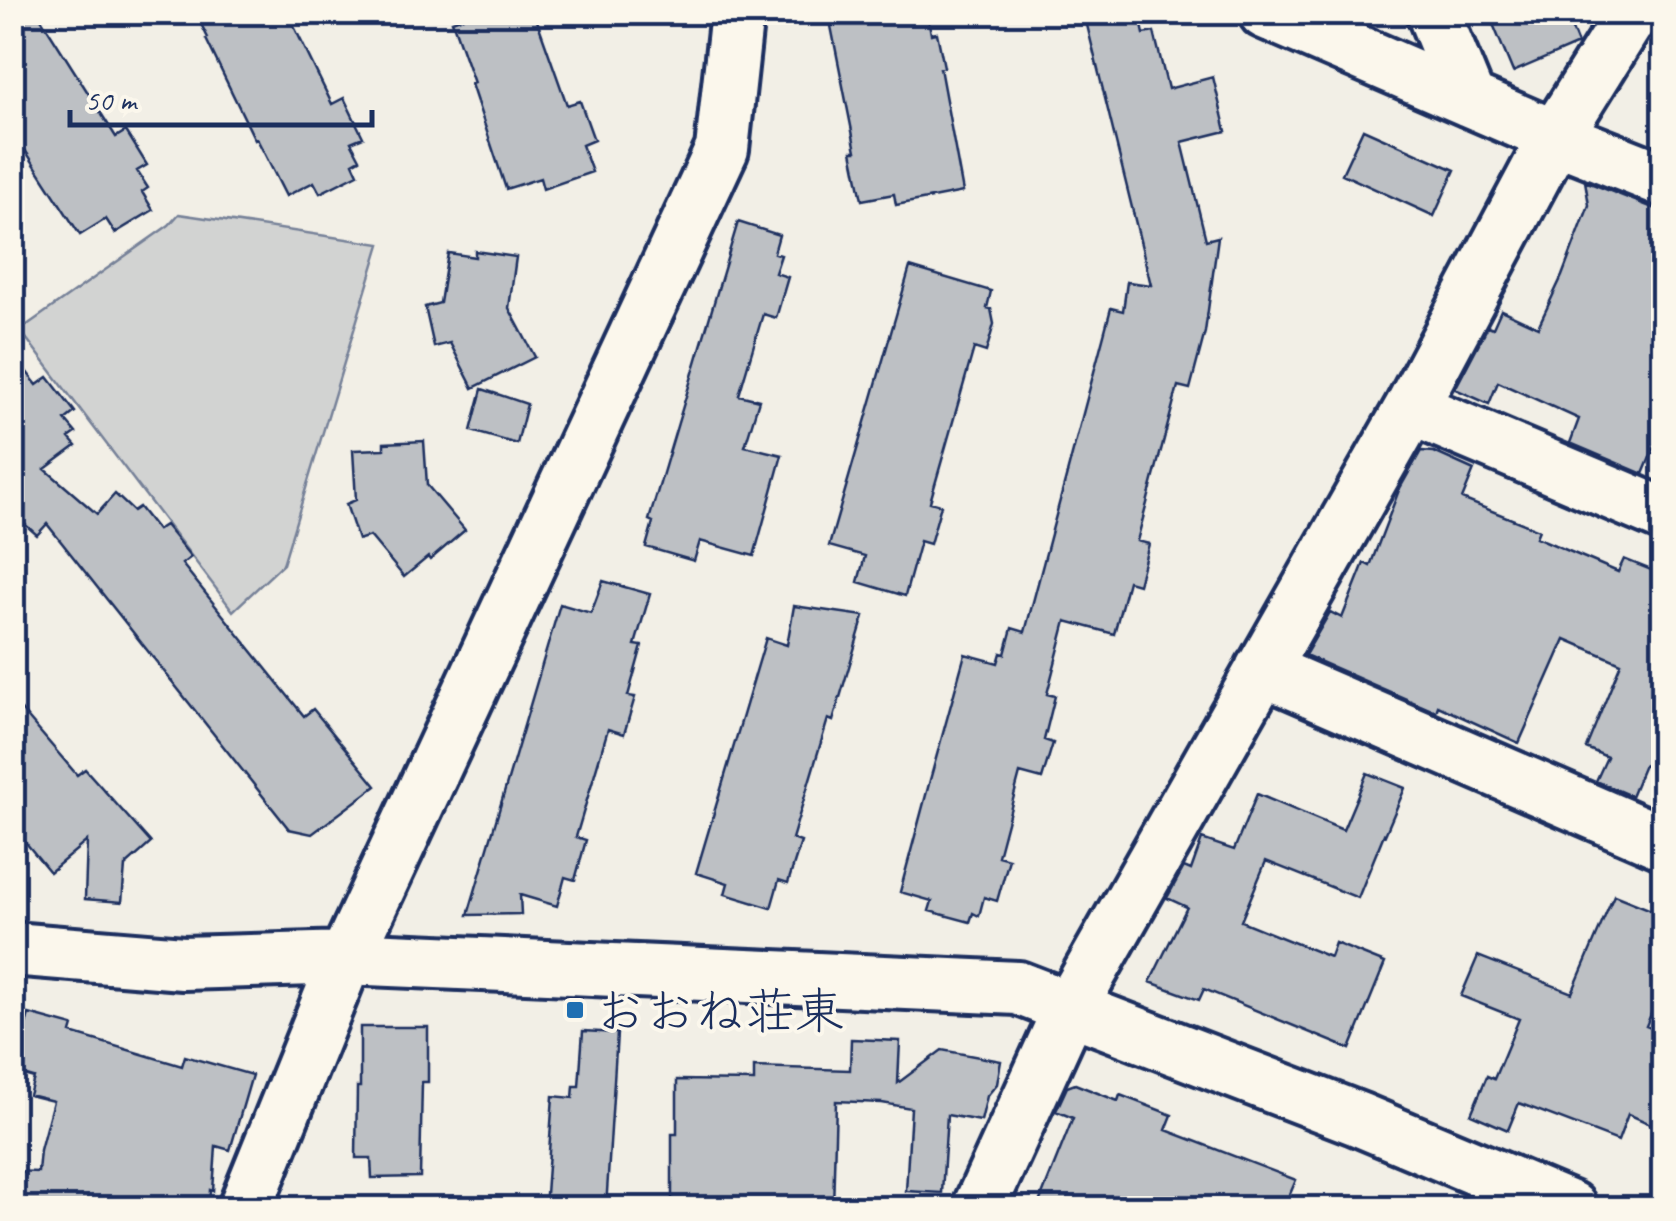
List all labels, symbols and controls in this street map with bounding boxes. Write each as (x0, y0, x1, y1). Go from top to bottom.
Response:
scale bar (70, 65, 372, 127)
text: 50 m (85, 81, 138, 119)
place label: おおね荘東 (595, 980, 845, 1043)
marker: おおね荘東 (564, 999, 586, 1021)

